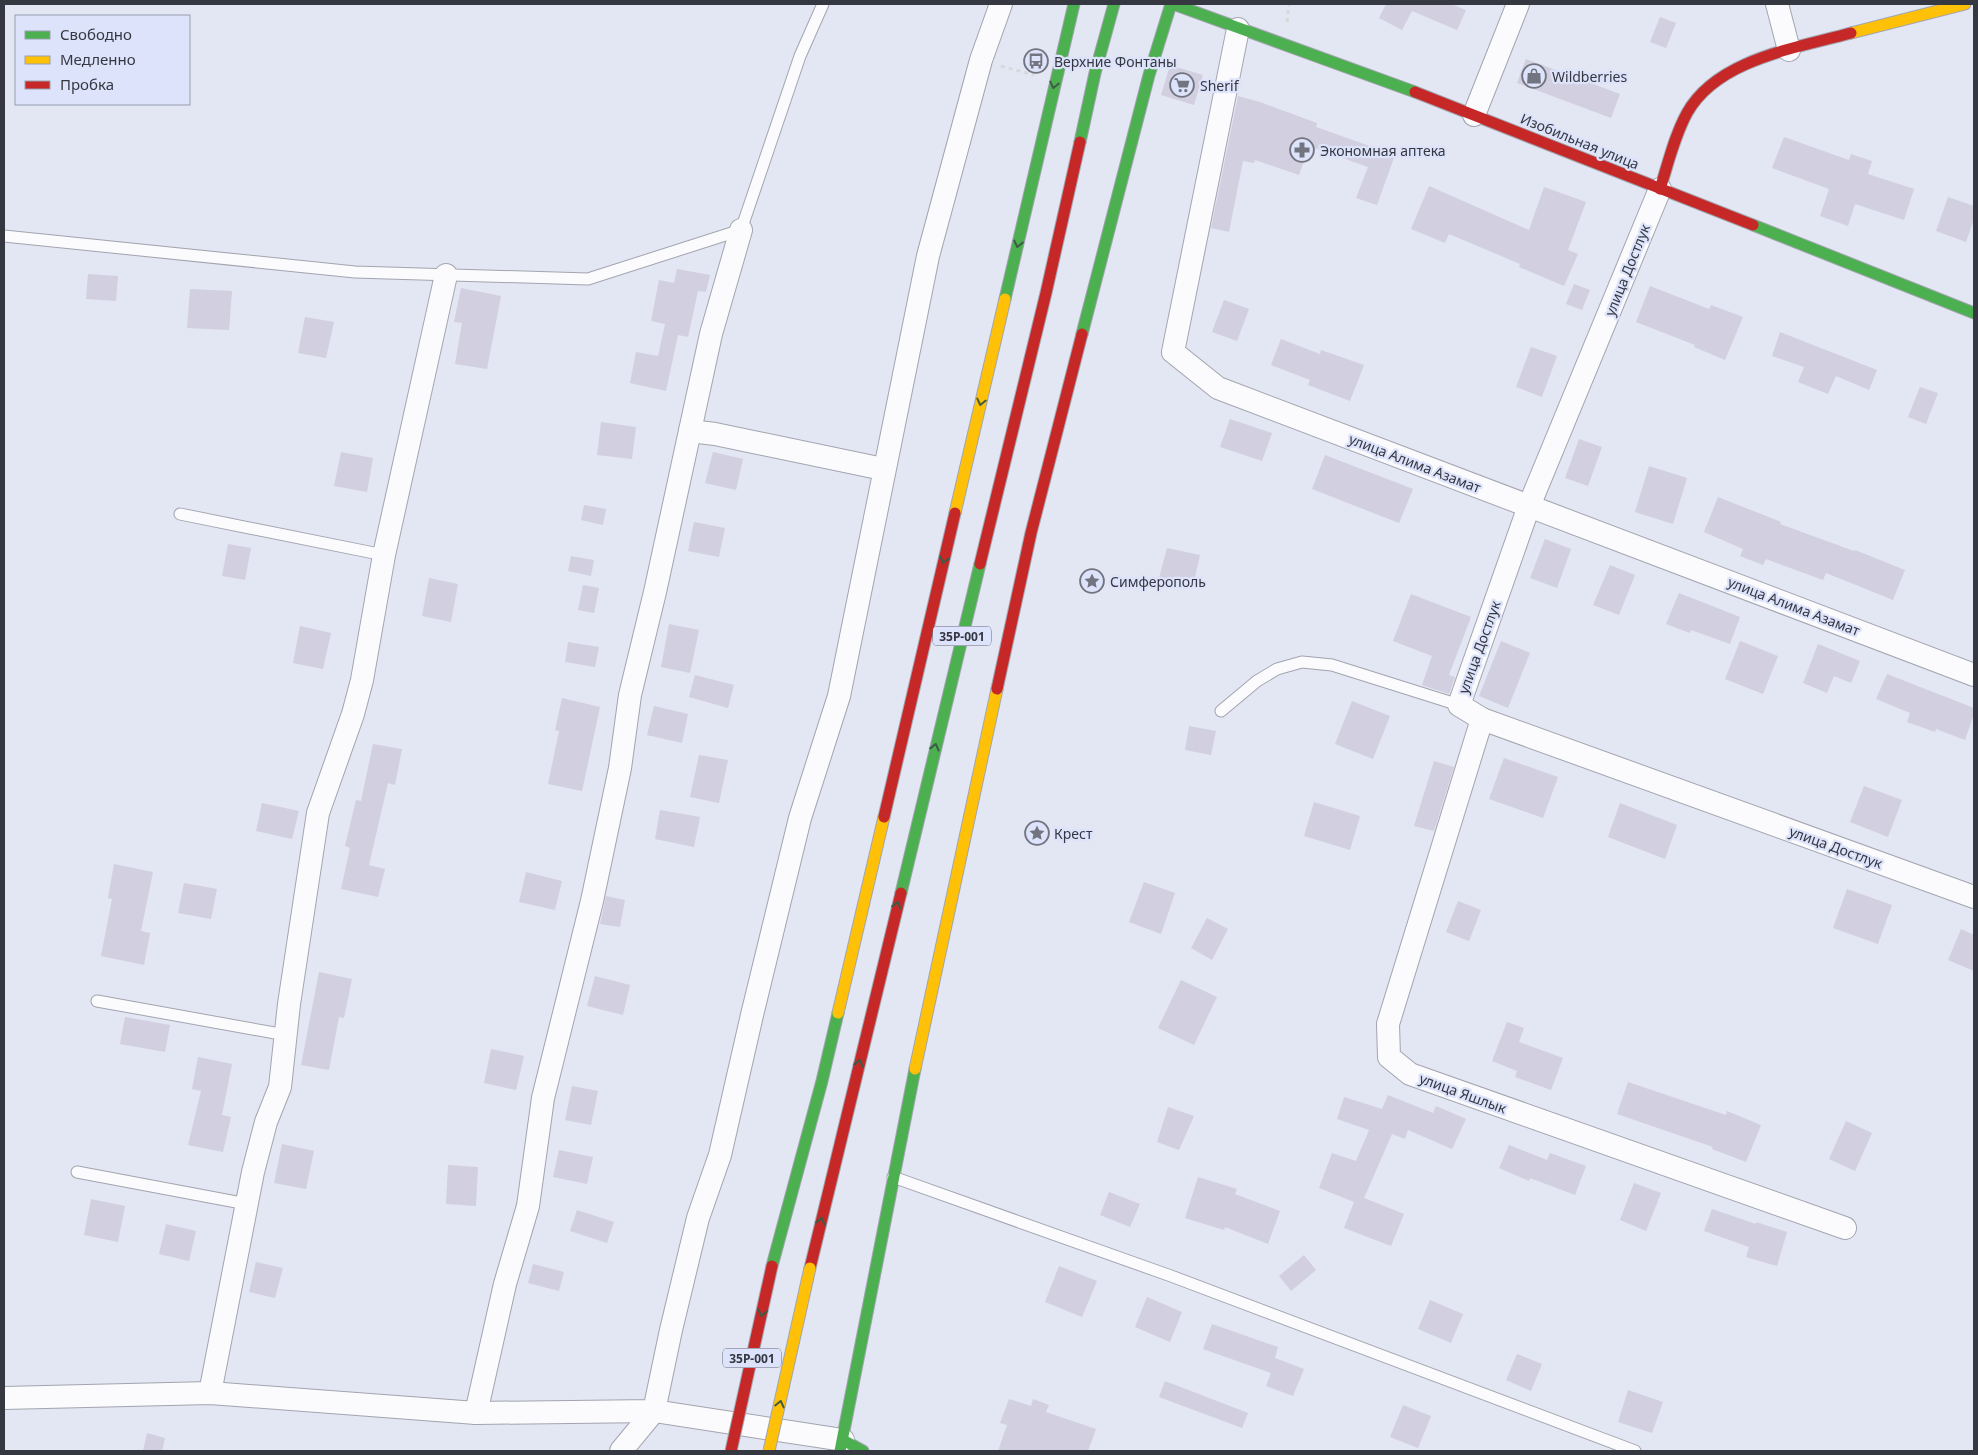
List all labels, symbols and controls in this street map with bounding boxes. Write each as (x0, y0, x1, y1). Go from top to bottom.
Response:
legend (15, 15, 190, 105)
text: Свободно (60, 24, 132, 44)
bus stop icon: Верхние Фонтаны (1023, 48, 1049, 74)
text: Медленно (60, 49, 136, 69)
place label: Верхние Фонтаны (1054, 52, 1177, 71)
shop icon: Wildberries (1521, 63, 1547, 89)
place label: Wildberries (1552, 67, 1627, 86)
supermarket icon: Sherif (1169, 72, 1195, 98)
text: Пробка (60, 74, 114, 94)
place label: Sherif (1200, 76, 1240, 95)
one-way arrow (1049, 81, 1060, 90)
street label: Изобильная улица (1518, 109, 1642, 173)
pharmacy icon: Экономная аптека (1289, 137, 1315, 163)
place label: Экономная аптека (1320, 141, 1446, 160)
street label: улица Достлук (1600, 221, 1654, 319)
one-way arrow (1013, 239, 1024, 248)
one-way arrow (976, 397, 987, 406)
street label: улица Алима Азамат (1346, 429, 1484, 497)
one-way arrow (939, 556, 950, 565)
place icon: Симферополь (1079, 568, 1105, 594)
place label: Симферополь (1110, 572, 1206, 591)
street label: улица Алима Азамат (1725, 572, 1863, 640)
street label: улица Достлук (1453, 597, 1505, 696)
road number: 35Р-001 (933, 626, 991, 646)
one-way arrow (929, 742, 940, 751)
place icon: Крест (1024, 820, 1050, 846)
street label: улица Достлук (1787, 821, 1886, 873)
place label: Крест (1054, 824, 1093, 843)
one-way arrow (891, 900, 902, 909)
one-way arrow (853, 1058, 864, 1067)
street label: улица Яшлык (1417, 1069, 1510, 1118)
one-way arrow (815, 1216, 826, 1225)
one-way arrow (757, 1309, 768, 1318)
road number: 35Р-001 (723, 1349, 781, 1368)
one-way arrow (774, 1399, 785, 1408)

